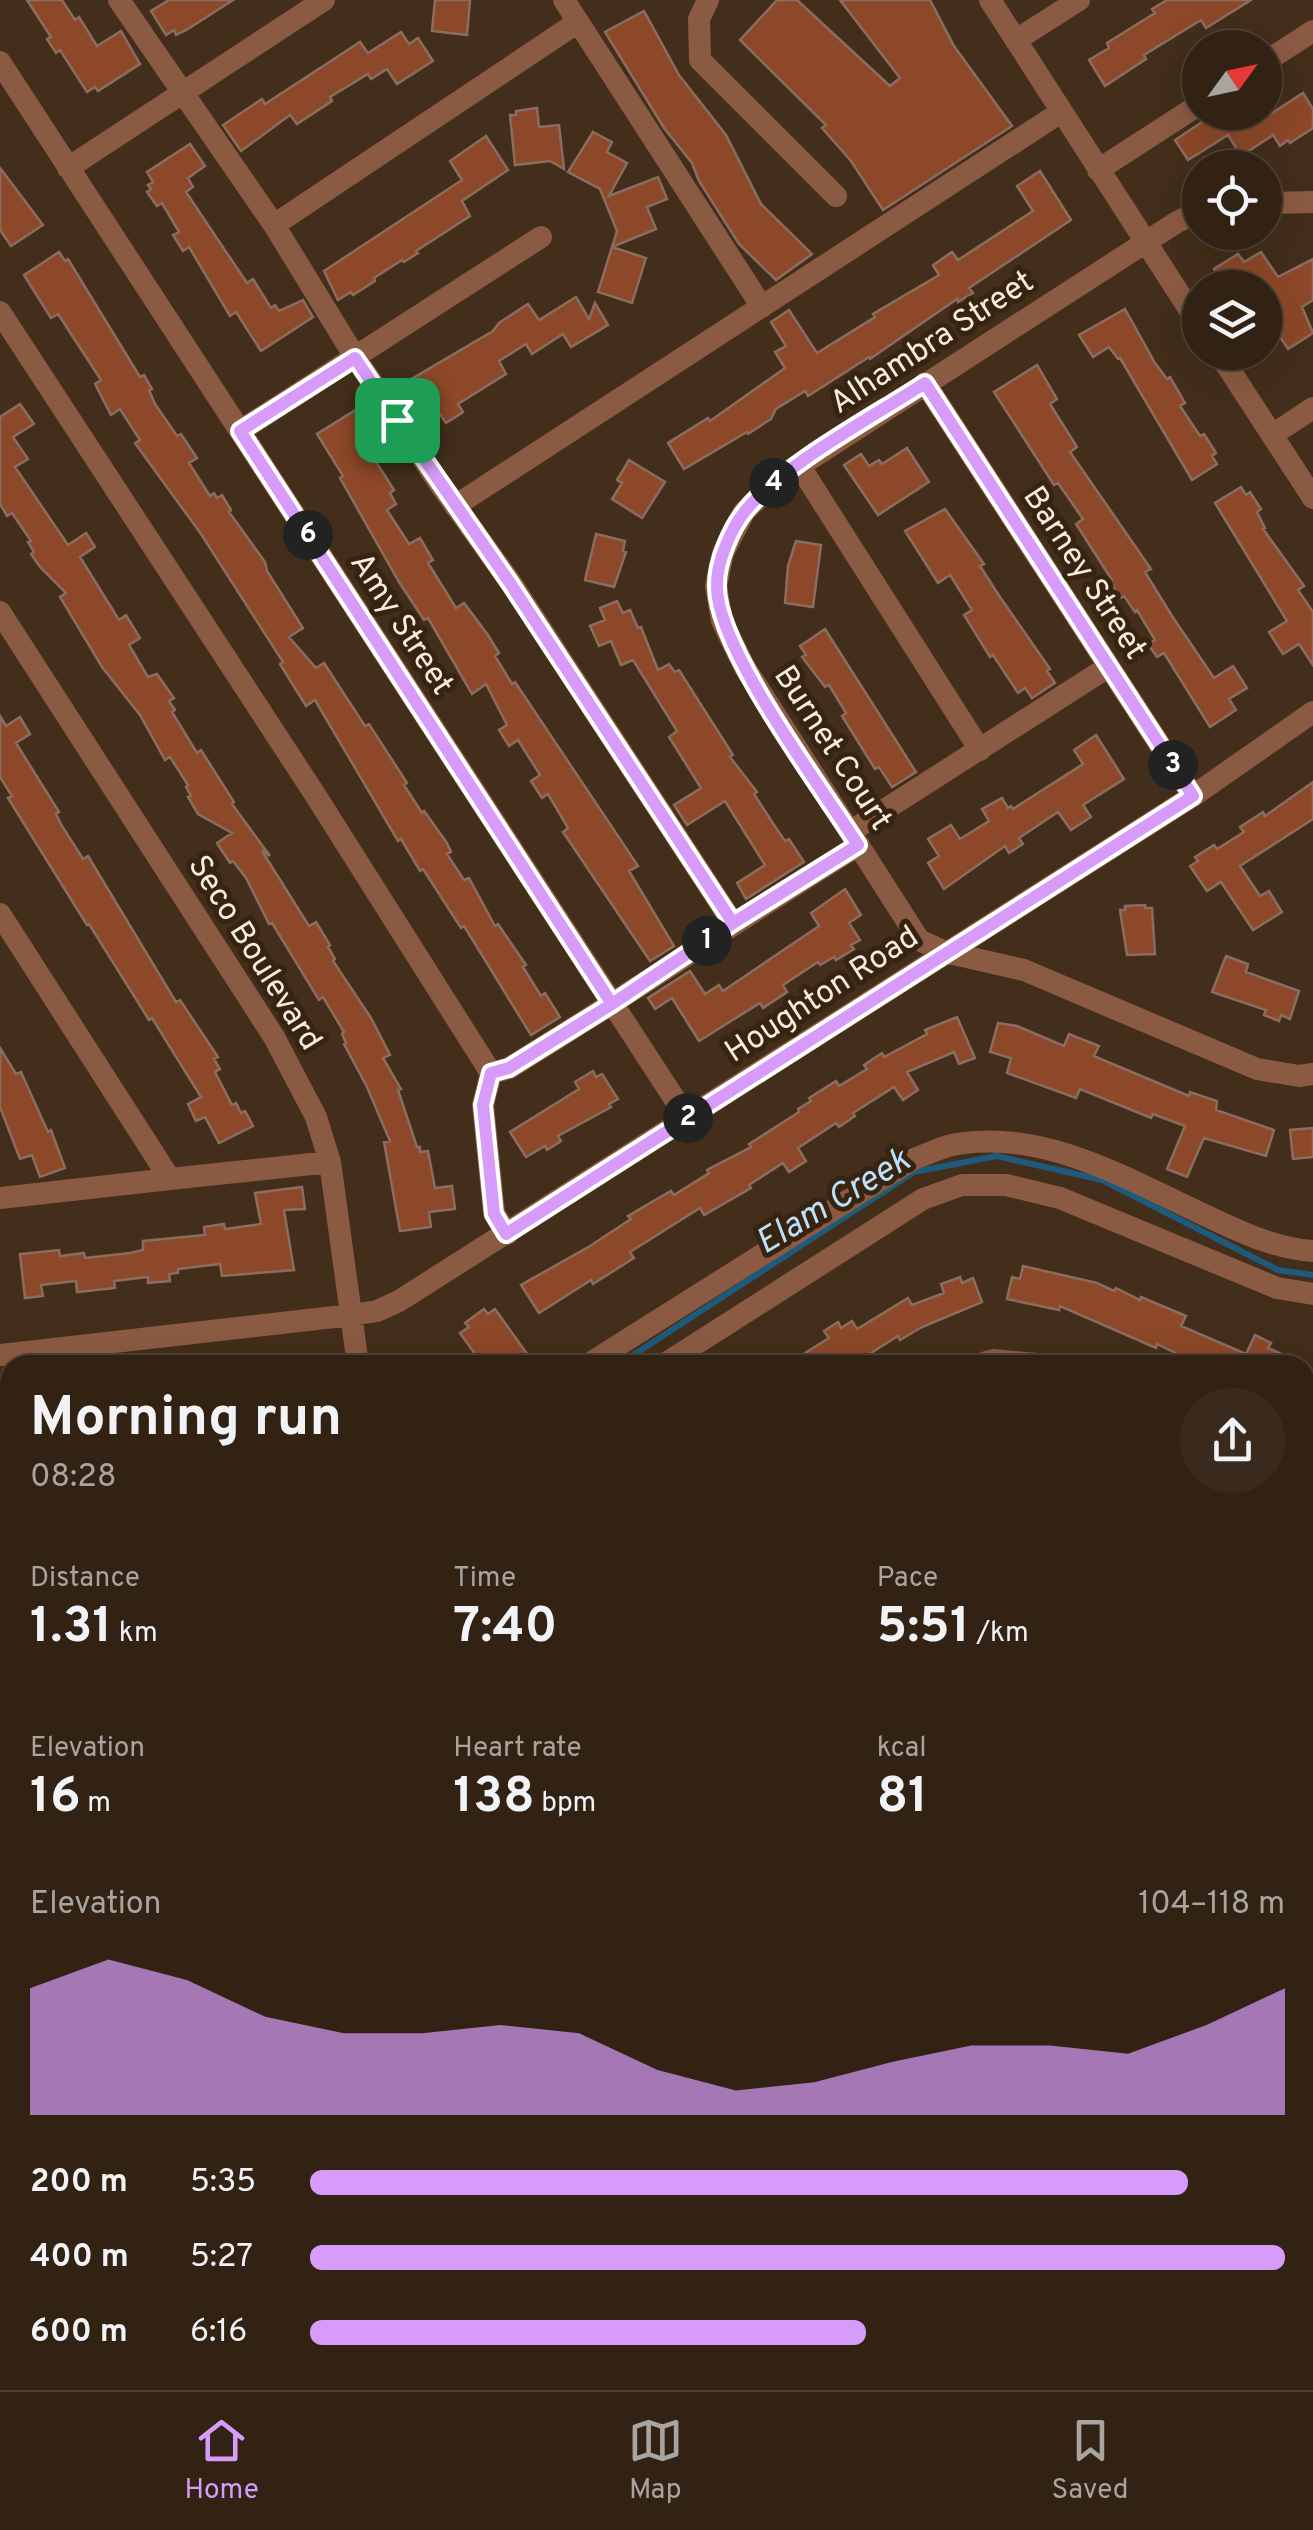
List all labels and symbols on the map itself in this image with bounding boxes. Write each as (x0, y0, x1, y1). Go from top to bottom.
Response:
north arrow (1182, 30, 1282, 130)
street label: Alhambra Street (823, 263, 1042, 424)
pin (355, 378, 440, 463)
pin: 4 (749, 458, 799, 508)
street label: Barney Street (1013, 480, 1154, 668)
pin: 6 (283, 510, 333, 560)
street label: Amy Street (340, 546, 461, 703)
street label: Burnet Court (763, 659, 900, 839)
pin: 3 (1148, 740, 1198, 790)
street label: Seco Boulevard (177, 849, 329, 1059)
pin: 1 (682, 916, 732, 966)
street label: Houghton Road (718, 918, 927, 1073)
pin: 2 (663, 1093, 713, 1143)
water label: Elam Creek (749, 1139, 920, 1266)

